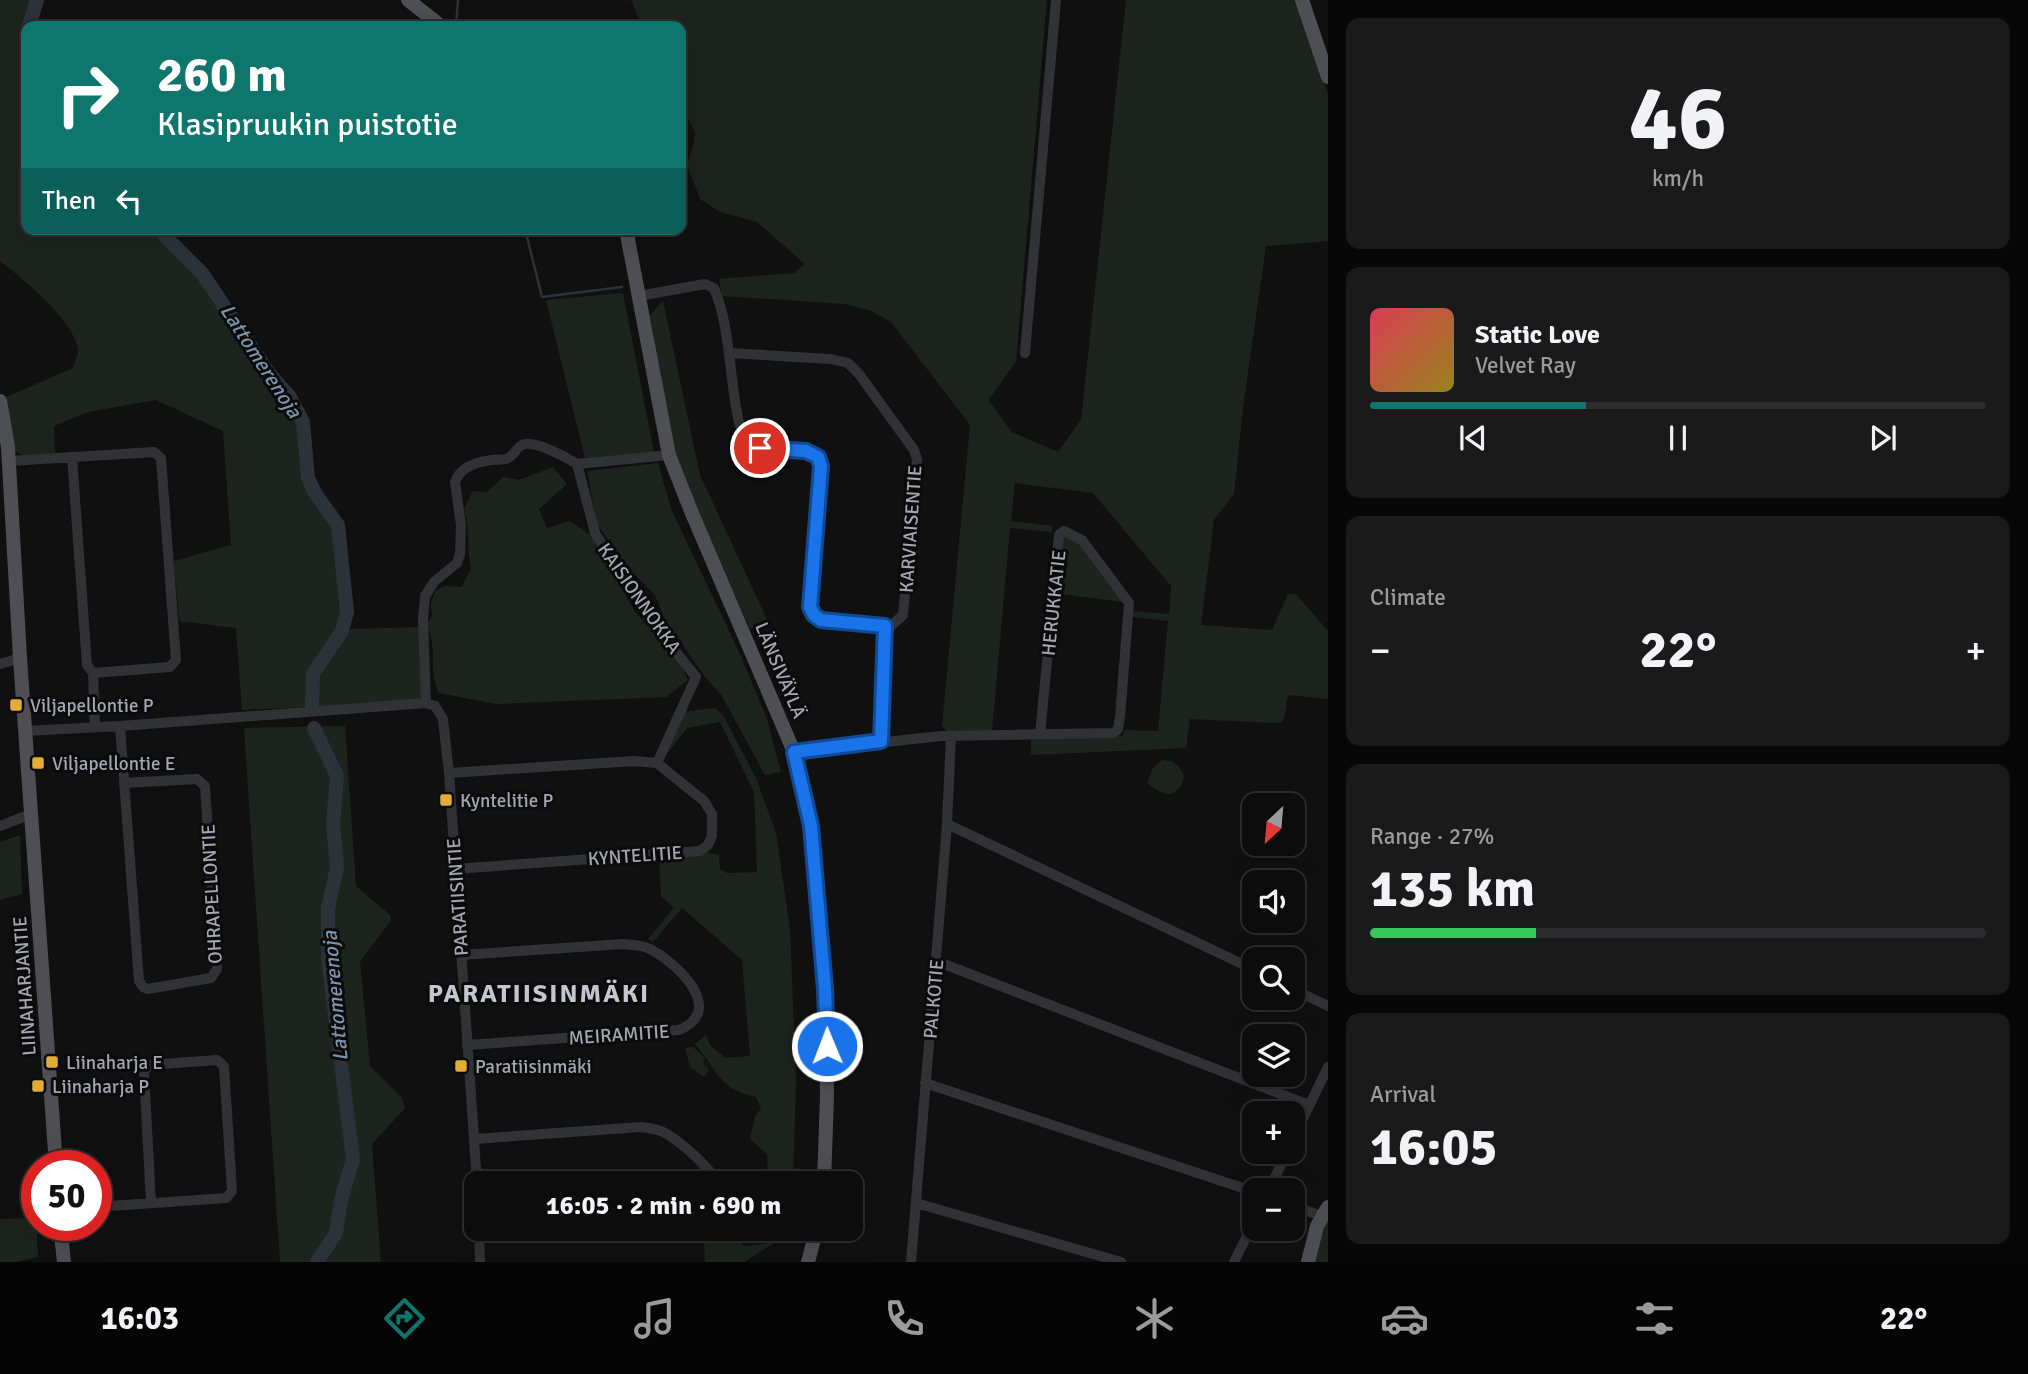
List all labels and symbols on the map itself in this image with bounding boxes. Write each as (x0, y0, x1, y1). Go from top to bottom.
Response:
water label: Lattomerenoja (215, 299, 308, 424)
pin (730, 418, 790, 478)
street label: KARVIAISENTIE (895, 465, 927, 594)
street label: KAISIONNOKKA (592, 539, 686, 659)
street label: HERUKKATIE (1037, 549, 1071, 657)
street label: LÄNSIVÄYLÄ (749, 619, 811, 722)
place label: Viljapellontie P (30, 694, 154, 718)
marker: Viljapellontie P (8, 697, 24, 713)
place label: Viljapellontie E (52, 752, 175, 776)
marker: Viljapellontie E (30, 755, 46, 771)
place label: Kyntelitie P (460, 789, 553, 813)
marker: Kyntelitie P (438, 792, 454, 808)
north arrow (1242, 793, 1306, 856)
street label: OHRAPELLONTIE (196, 823, 228, 965)
street label: PARATIISINTIE (442, 837, 474, 957)
street label: KYNTELITIE (587, 841, 683, 871)
street label: LIINAHARJANTIE (8, 915, 42, 1056)
water label: Lattomerenoja (316, 929, 354, 1062)
street label: PALKOTIE (919, 958, 949, 1040)
district label: PARATIISINMÄKI (428, 978, 650, 1010)
position arrow (790, 1009, 864, 1083)
street label: MEIRAMITIE (568, 1019, 670, 1051)
place label: Liinaharja E (66, 1051, 163, 1075)
marker: Liinaharja E (44, 1054, 60, 1070)
place label: Paratiisinmäki (475, 1055, 592, 1079)
marker: Paratiisinmäki (453, 1058, 469, 1074)
place label: Liinaharja P (52, 1075, 149, 1099)
marker: Liinaharja P (30, 1078, 46, 1094)
speed limit sign: 50 (21, 1150, 112, 1241)

